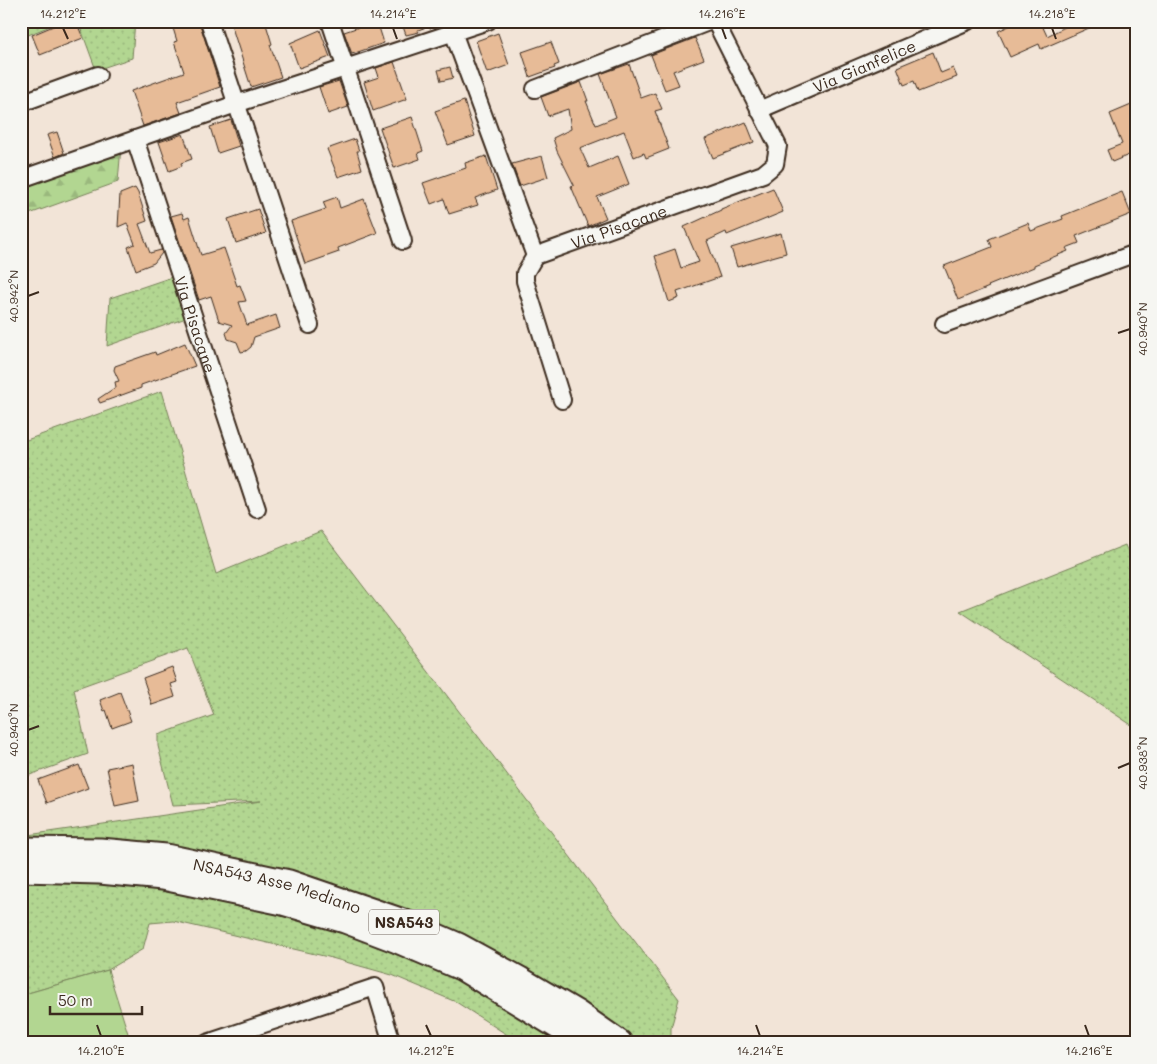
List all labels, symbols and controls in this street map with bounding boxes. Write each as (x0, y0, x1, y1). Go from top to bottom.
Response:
text: 14.212°E (40, 5, 86, 21)
text: 14.214°E (370, 5, 416, 21)
text: 14.216°E (699, 5, 745, 21)
text: 14.218°E (1029, 5, 1076, 21)
street label: Via Gianfelice (809, 34, 919, 97)
street label: Via Pisacane (567, 199, 670, 253)
text: 40.942°N (5, 270, 21, 322)
street label: Via Pisacane (170, 273, 222, 375)
text: 40.940°N (1134, 302, 1150, 356)
text: 40.940°N (5, 703, 21, 757)
text: 40.938°N (1134, 737, 1150, 789)
street label: NSA543 Asse Mediano (191, 853, 364, 917)
road number: NSA543 (369, 910, 439, 934)
scale bar (50, 984, 142, 1016)
text: 50 m (58, 990, 93, 1010)
text: 14.210°E (78, 1042, 125, 1058)
text: 14.212°E (408, 1042, 454, 1058)
text: 14.214°E (737, 1042, 783, 1058)
text: 14.216°E (1066, 1042, 1112, 1058)

